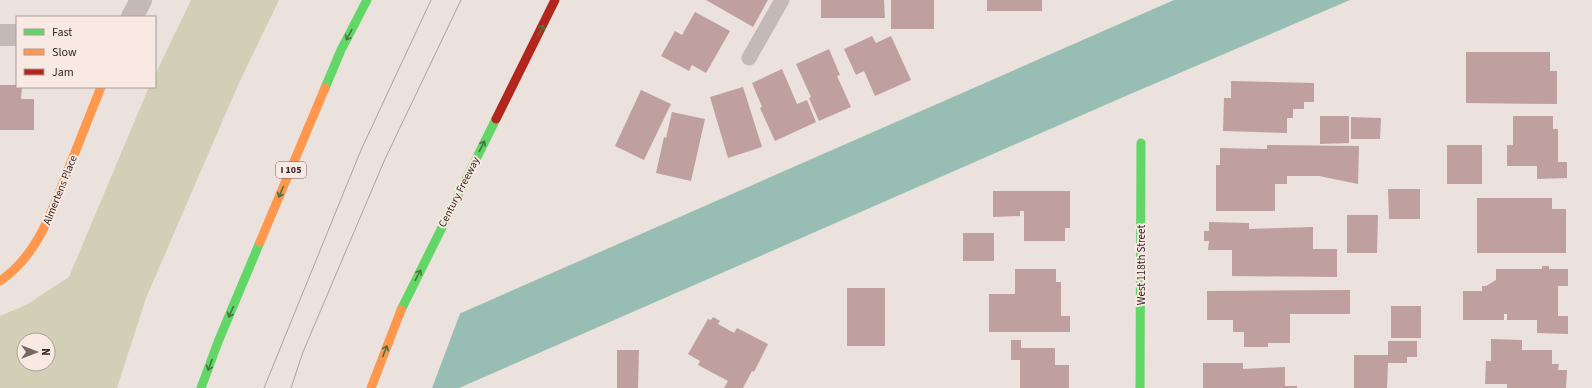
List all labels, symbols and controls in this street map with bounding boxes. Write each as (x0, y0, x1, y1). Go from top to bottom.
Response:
legend (16, 16, 156, 88)
text: Fast (52, 24, 72, 41)
one-way arrow (537, 24, 545, 36)
one-way arrow (345, 28, 353, 40)
text: Slow (52, 44, 77, 61)
text: Jam (52, 64, 74, 81)
one-way arrow (479, 140, 487, 152)
street label: Almertens Place (39, 152, 81, 227)
street label: Century Freeway (435, 154, 483, 230)
road number: I 105 (276, 162, 306, 178)
one-way arrow (277, 186, 284, 198)
street label: West 118th Street (1134, 225, 1149, 305)
one-way arrow (415, 269, 422, 281)
one-way arrow (226, 306, 234, 318)
north arrow (16, 332, 56, 372)
one-way arrow (382, 345, 389, 358)
text: N (38, 348, 53, 356)
one-way arrow (205, 358, 213, 370)

